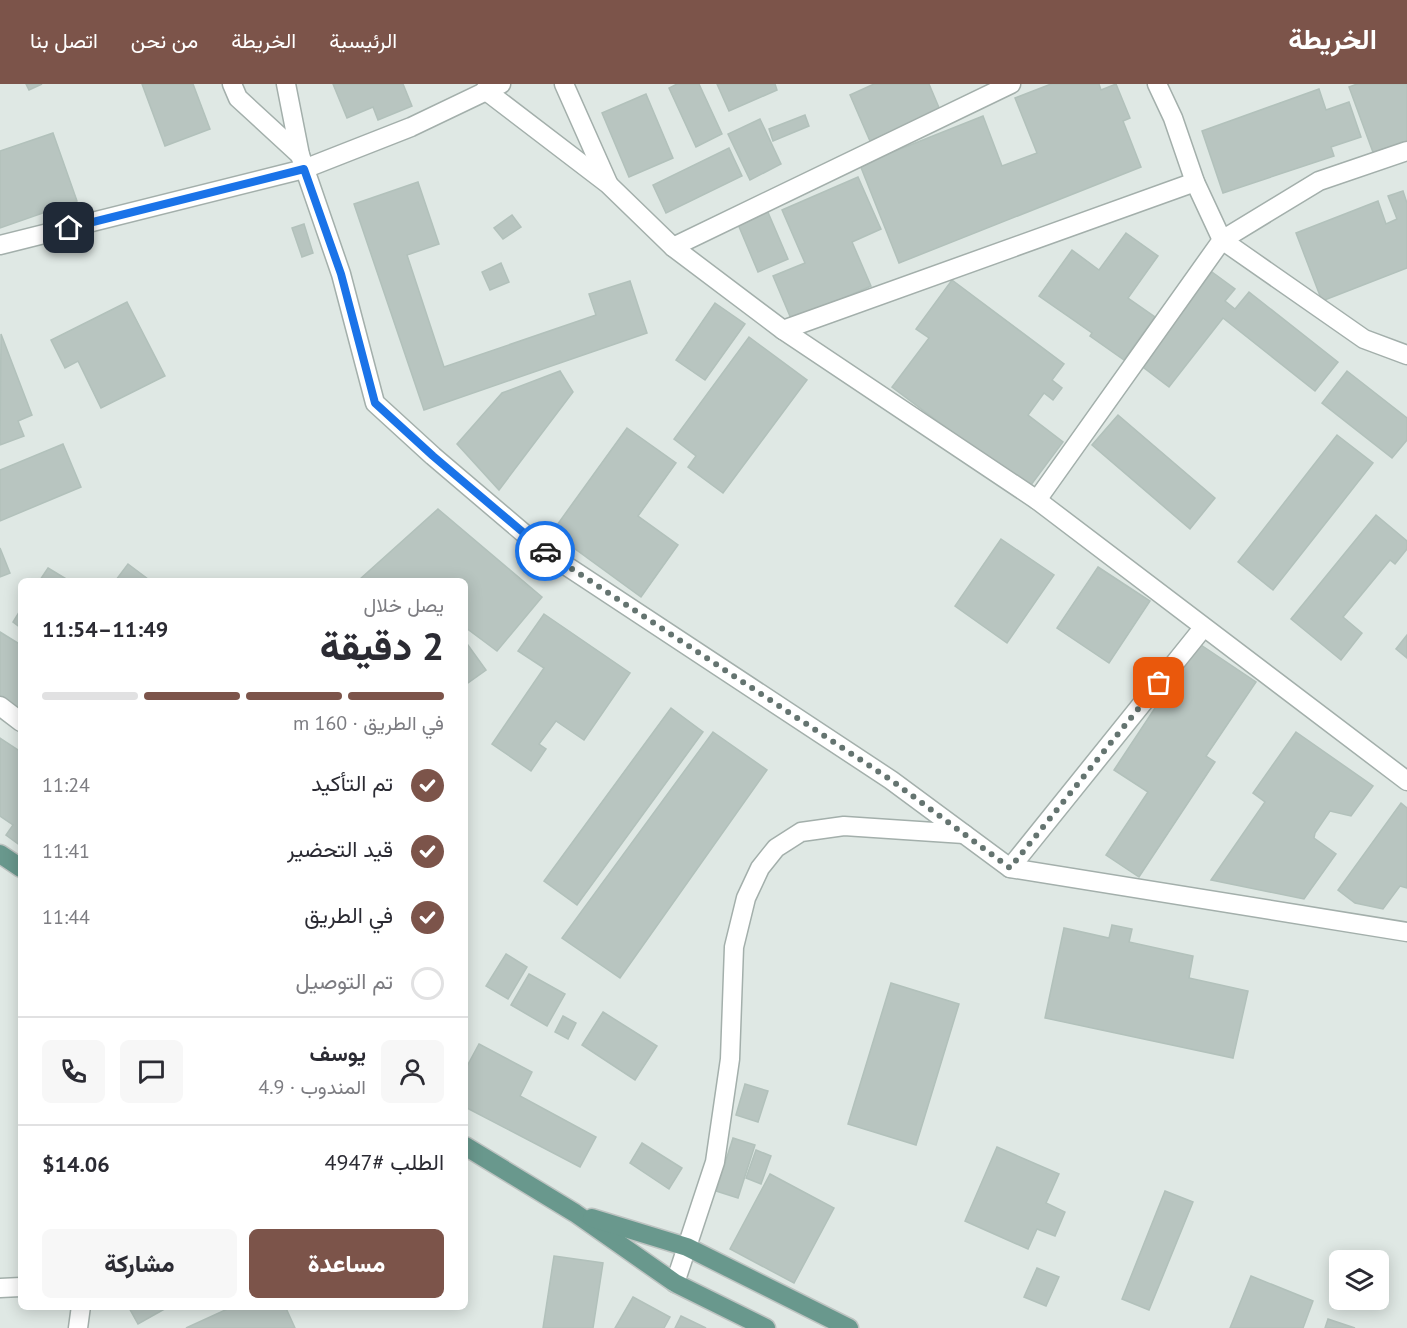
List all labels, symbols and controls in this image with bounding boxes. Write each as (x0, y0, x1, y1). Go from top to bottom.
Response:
text: الخريطة (1288, 20, 1377, 57)
text: اتصل بنا (30, 27, 98, 54)
text: من نحن (131, 27, 198, 54)
text: الخريطة (231, 27, 296, 54)
text: الرئيسية (329, 27, 397, 54)
pin (43, 202, 94, 253)
icon: home (52, 211, 85, 244)
courier (515, 521, 575, 581)
icon: car (529, 535, 562, 568)
text: يصل خلال (364, 592, 444, 618)
text: 11:49–11:54 (42, 615, 168, 643)
text: 2 دقيقة (320, 620, 444, 671)
pin (1133, 657, 1184, 708)
icon: bag (1142, 666, 1175, 699)
text: في الطريق · 160 m (293, 710, 444, 736)
text: تم التأكيد (311, 769, 393, 797)
icon: check (411, 769, 444, 802)
text: 11:24 (42, 772, 90, 798)
text: قيد التحضير (287, 835, 393, 863)
icon: check (411, 835, 444, 868)
text: 11:41 (42, 838, 90, 864)
text: في الطريق (304, 901, 393, 929)
icon: check (411, 901, 444, 934)
text: 11:44 (42, 904, 90, 930)
text: تم التوصيل (295, 967, 393, 995)
text: يوسف (310, 1039, 366, 1067)
button: phone (42, 1040, 105, 1103)
button: chat (120, 1040, 183, 1103)
button: person (381, 1040, 444, 1103)
text: المندوب · 4.9 (258, 1074, 366, 1100)
text: الطلب #4947 (324, 1148, 444, 1176)
text: $14.06 (42, 1150, 110, 1178)
button: مشاركة (42, 1229, 237, 1298)
button: مساعدة (249, 1229, 444, 1298)
map controls (1329, 1250, 1389, 1310)
button: layers (1329, 1250, 1389, 1310)

